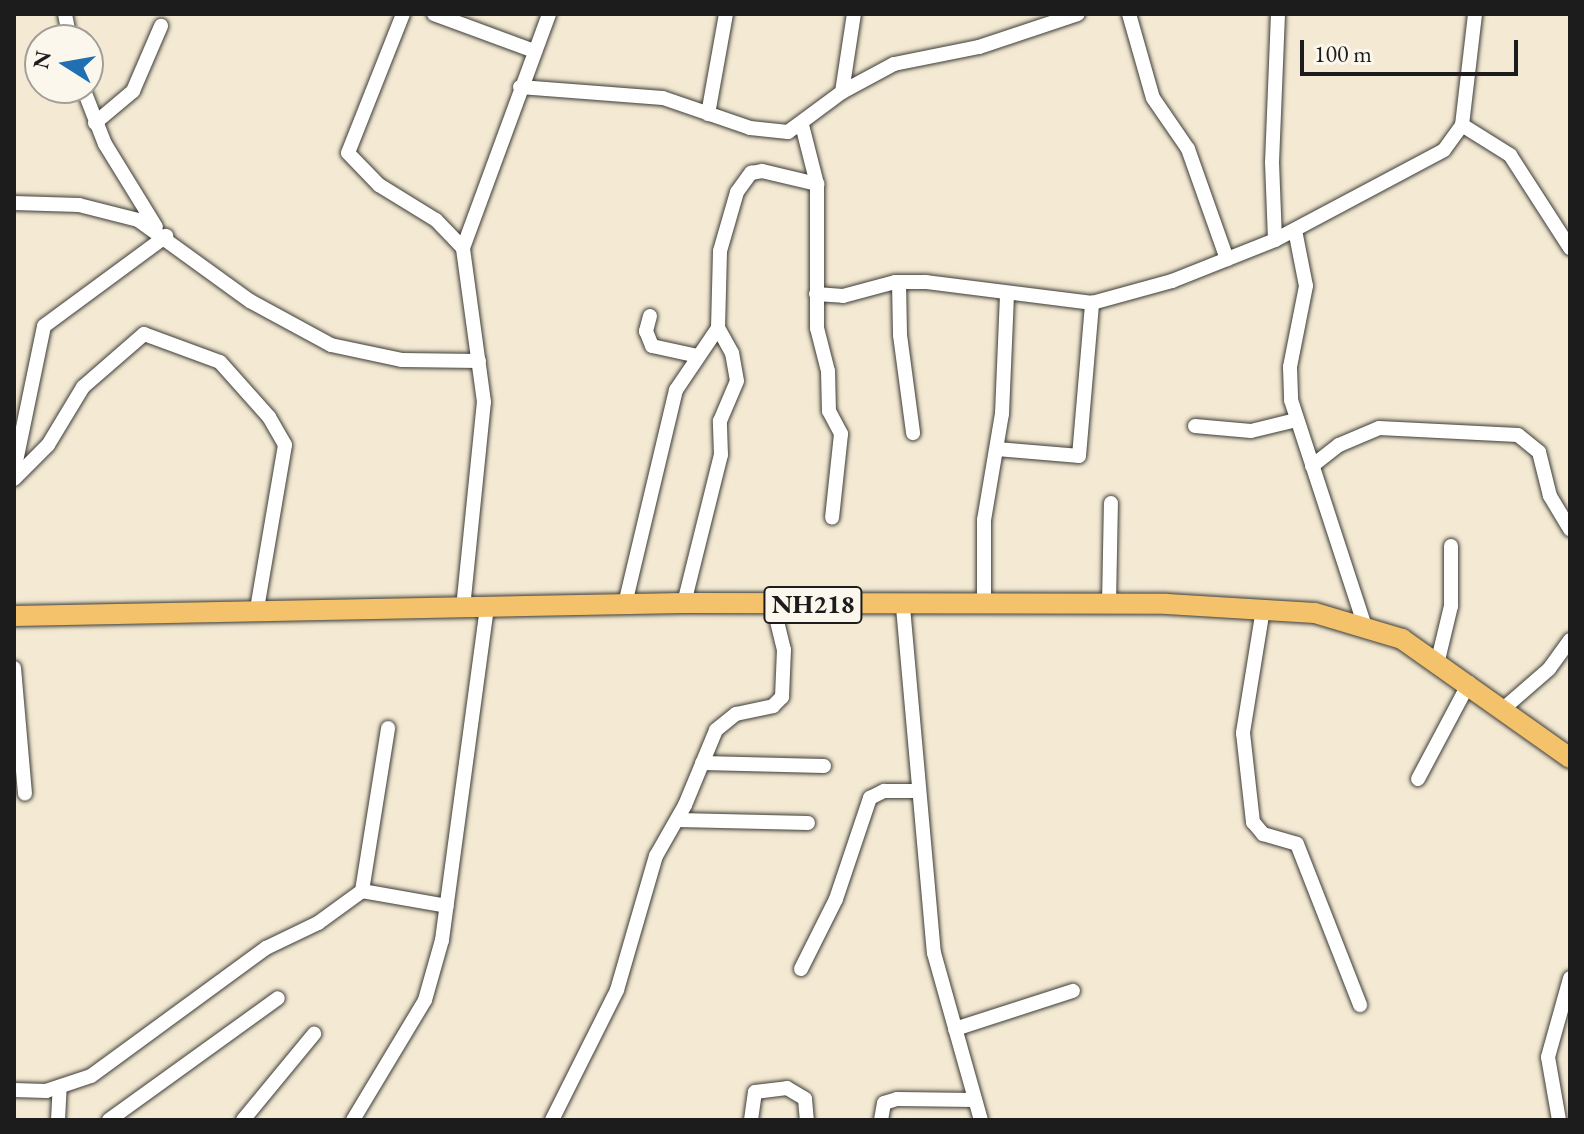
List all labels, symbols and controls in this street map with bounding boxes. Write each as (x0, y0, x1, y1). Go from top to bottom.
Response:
north arrow (24, 24, 104, 104)
scale bar (1304, 24, 1522, 74)
text: 100 m (1314, 38, 1372, 69)
text: N (26, 48, 58, 71)
road number: NH218 (763, 583, 863, 627)

